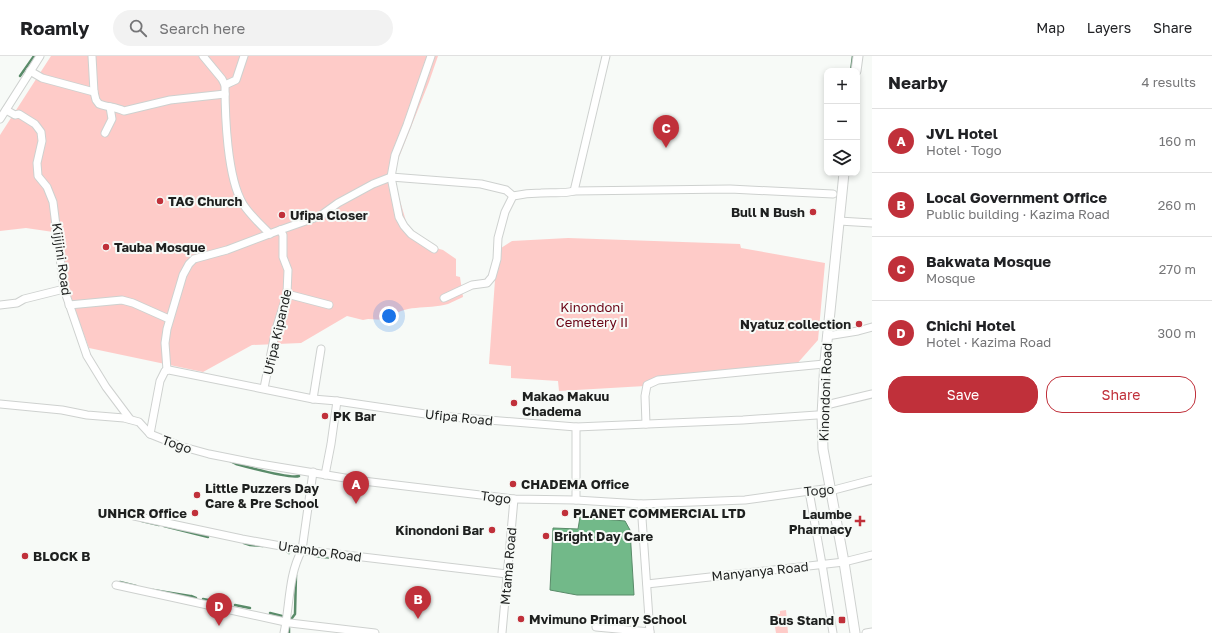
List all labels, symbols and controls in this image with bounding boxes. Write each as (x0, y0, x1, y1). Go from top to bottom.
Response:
search box (113, 10, 393, 46)
text: Roamly (20, 16, 89, 39)
icon: search (127, 17, 149, 39)
text: Search here (159, 19, 245, 37)
text: Map (1036, 19, 1065, 36)
text: Layers (1087, 19, 1131, 36)
text: Share (1153, 19, 1192, 36)
map controls (824, 68, 860, 176)
button: + (824, 68, 860, 104)
text: Nearby (888, 72, 948, 93)
text: 4 results (1142, 74, 1196, 90)
button: − (824, 104, 860, 140)
pin: C (653, 115, 679, 148)
text: JVL Hotel (926, 124, 998, 142)
text: A (896, 133, 906, 149)
text: 160 m (1159, 133, 1196, 149)
button: layers (824, 140, 860, 176)
text: Hotel · Togo (926, 142, 1001, 158)
text: Local Government Office (926, 188, 1107, 206)
place label: TAG Church (168, 193, 242, 209)
marker: TAG Church (155, 196, 165, 206)
text: B (896, 197, 906, 213)
text: 260 m (1158, 197, 1196, 213)
place label: Bull N Bush (731, 204, 805, 220)
text: Public building · Kazima Road (926, 206, 1110, 222)
place label: Ufipa Closer (290, 207, 368, 223)
marker: Bull N Bush (808, 207, 818, 217)
marker: Ufipa Closer (277, 210, 287, 220)
street label: Kijijini Road (49, 222, 75, 296)
place label: Tauba Mosque (114, 239, 206, 255)
marker: Tauba Mosque (101, 242, 111, 252)
text: Bakwata Mosque (926, 252, 1051, 270)
text: C (896, 261, 906, 277)
text: 270 m (1159, 261, 1196, 277)
text: Mosque (926, 270, 975, 286)
street label: Ufipa Kipande (259, 288, 295, 376)
park label: Kinondoni Cemetery II (556, 299, 628, 330)
your location (379, 306, 399, 326)
place label: Nyatuz collection (740, 316, 851, 332)
text: Chichi Hotel (926, 316, 1016, 334)
marker: Nyatuz collection (854, 319, 864, 329)
text: D (896, 325, 906, 341)
text: 300 m (1158, 325, 1196, 341)
text: Hotel · Kazima Road (926, 334, 1051, 350)
street label: Kinondoni Road (815, 342, 835, 442)
button: Save (888, 376, 1038, 413)
button: Share (1046, 376, 1196, 413)
place label: Makao Makuu Chadema (522, 388, 609, 419)
marker: Makao Makuu Chadema (509, 398, 519, 408)
street label: Ufipa Road (424, 405, 494, 429)
place label: PK Bar (333, 408, 376, 424)
marker: PK Bar (320, 411, 330, 421)
street label: Togo (160, 431, 194, 457)
pin: A (343, 471, 369, 504)
place label: CHADEMA Office (521, 476, 630, 492)
marker: CHADEMA Office (508, 479, 518, 489)
place label: Little Puzzers Day Care & Pre School (205, 480, 319, 511)
street label: Togo (803, 481, 835, 499)
street label: Togo (480, 487, 512, 507)
marker: Little Puzzers Day Care & Pre School (192, 490, 202, 500)
place label: UNHCR Office (98, 505, 187, 521)
place label: PLANET COMMERCIAL LTD (573, 505, 746, 521)
place label: Laumbe Pharmacy (789, 506, 852, 537)
marker: UNHCR Office (190, 508, 200, 518)
marker: PLANET COMMERCIAL LTD (560, 508, 570, 518)
marker: Laumbe Pharmacy (855, 516, 865, 526)
place label: Kinondoni Bar (395, 522, 484, 538)
marker: Kinondoni Bar (487, 525, 497, 535)
street label: Mtama Road (497, 527, 519, 605)
place label: Bright Day Care (554, 528, 653, 544)
marker: Bright Day Care (541, 531, 551, 541)
street label: Urambo Road (277, 537, 363, 565)
place label: BLOCK B (33, 548, 91, 564)
marker: BLOCK B (20, 551, 30, 561)
street label: Manyanya Road (711, 558, 809, 584)
pin: B (405, 586, 431, 619)
pin: D (206, 593, 232, 626)
place label: Mvimuno Primary School (529, 611, 687, 627)
place label: Bus Stand (769, 612, 834, 628)
marker: Mvimuno Primary School (516, 614, 526, 624)
marker: Bus Stand (837, 615, 847, 625)

